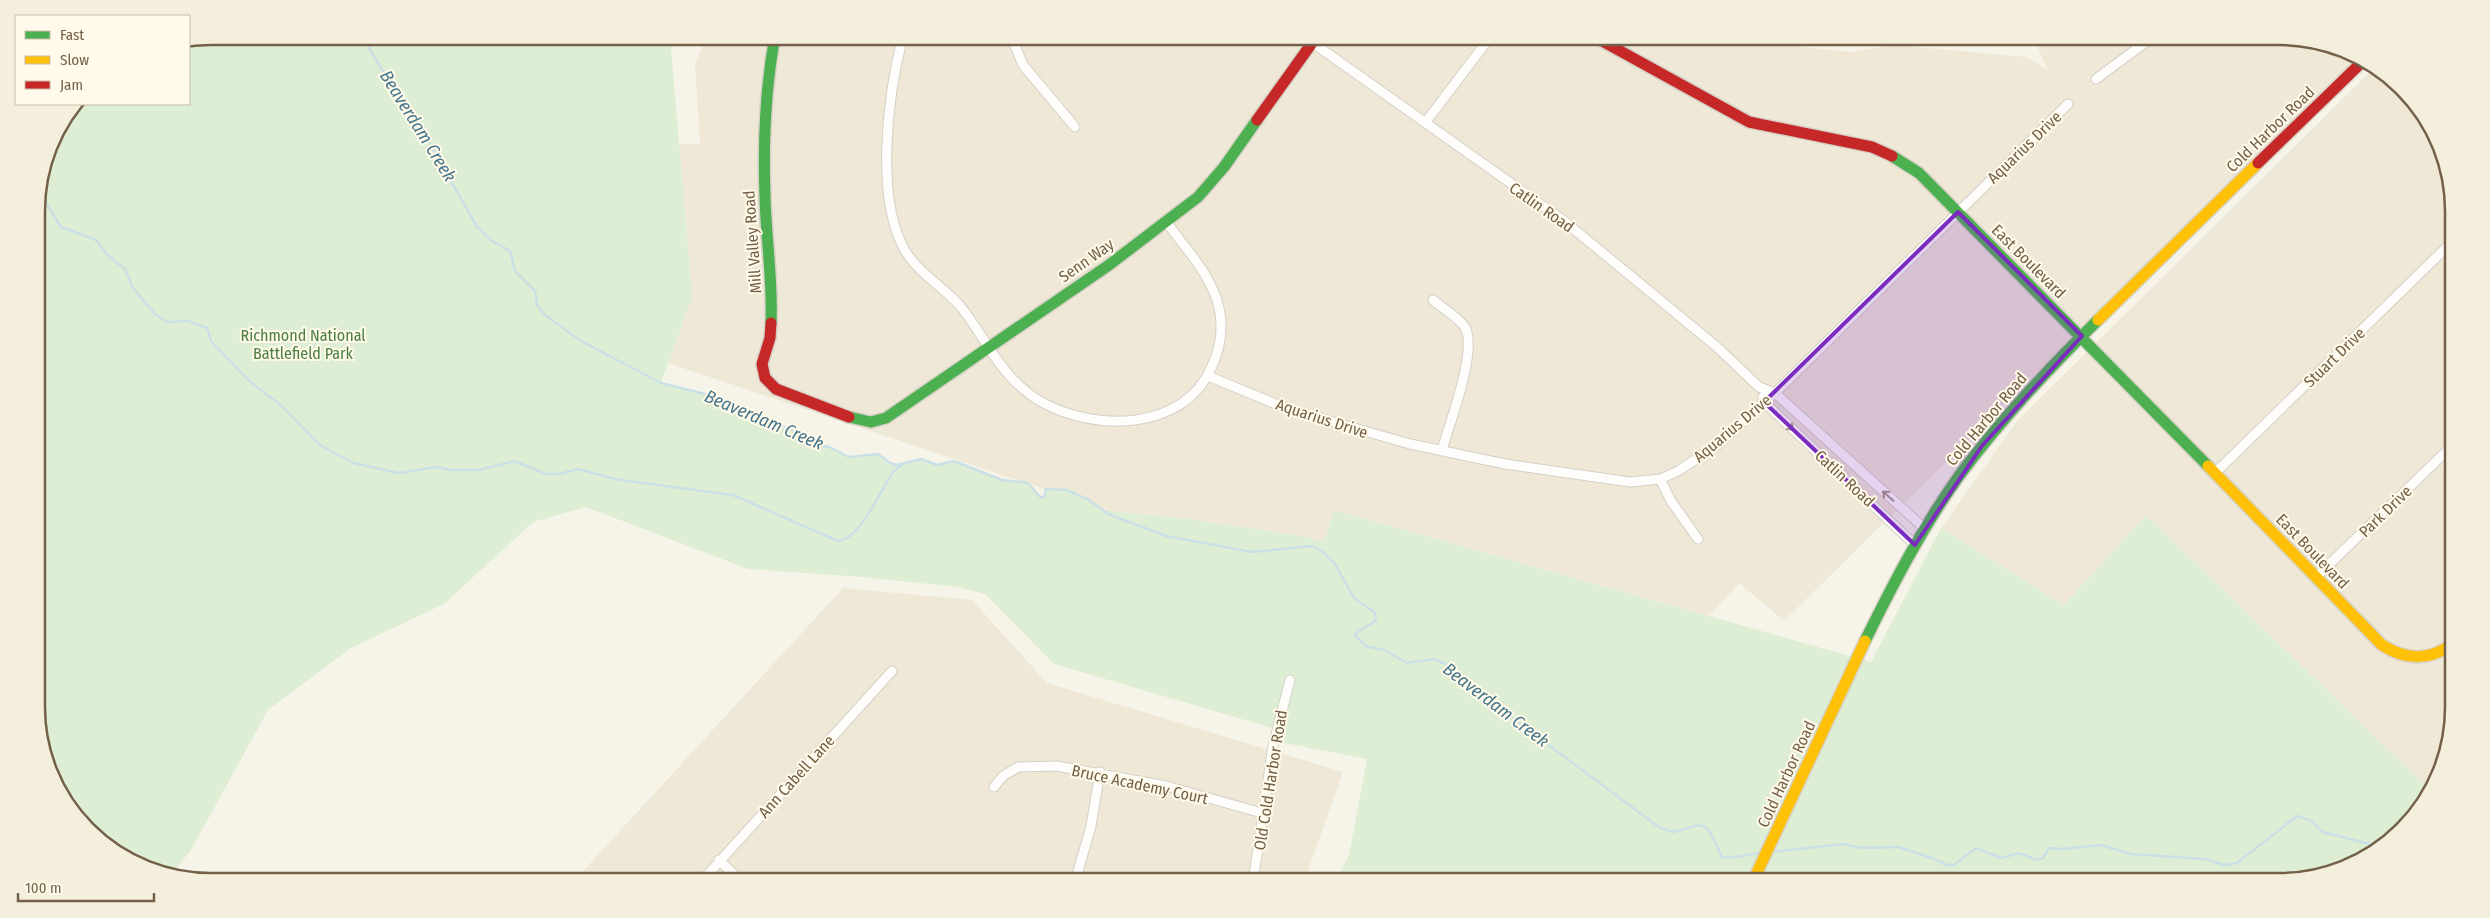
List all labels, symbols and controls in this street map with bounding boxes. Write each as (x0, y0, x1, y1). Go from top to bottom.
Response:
legend (15, 15, 190, 105)
text: Fast (60, 26, 84, 44)
text: Slow (60, 51, 89, 69)
water label: Beaverdam Creek (375, 66, 461, 186)
text: Jam (60, 76, 83, 94)
street label: Cold Harbor Road (2222, 82, 2318, 176)
street label: Aquarius Drive (1983, 107, 2065, 187)
street label: Catlin Road (1506, 178, 1578, 237)
street label: Mill Valley Road (739, 190, 766, 294)
street label: East Boulevard (1988, 220, 2070, 302)
street label: Senn Way (1055, 234, 1118, 286)
street label: Stuart Drive (2300, 323, 2369, 391)
park label: Richmond National Battlefield Park (240, 326, 366, 363)
street label: Cold Harbor Road (1942, 369, 2031, 470)
water label: Beaverdam Creek (701, 385, 827, 455)
street label: Aquarius Drive (1690, 390, 1775, 466)
street label: Aquarius Drive (1273, 395, 1370, 442)
one-way arrow (1782, 419, 1795, 431)
street label: Catlin Road (1811, 446, 1878, 511)
street label: Park Drive (2355, 482, 2416, 541)
one-way arrow (1882, 490, 1895, 502)
street label: East Boulevard (2272, 510, 2353, 593)
water label: Beaverdam Creek (1439, 658, 1553, 752)
street label: Old Cold Harbor Road (1250, 709, 1291, 852)
street label: Cold Harbor Road (1753, 718, 1819, 830)
street label: Ann Cabell Lane (754, 731, 838, 822)
street label: Bruce Academy Court (1070, 761, 1211, 808)
scale bar (18, 870, 154, 902)
text: 100 m (25, 879, 62, 897)

